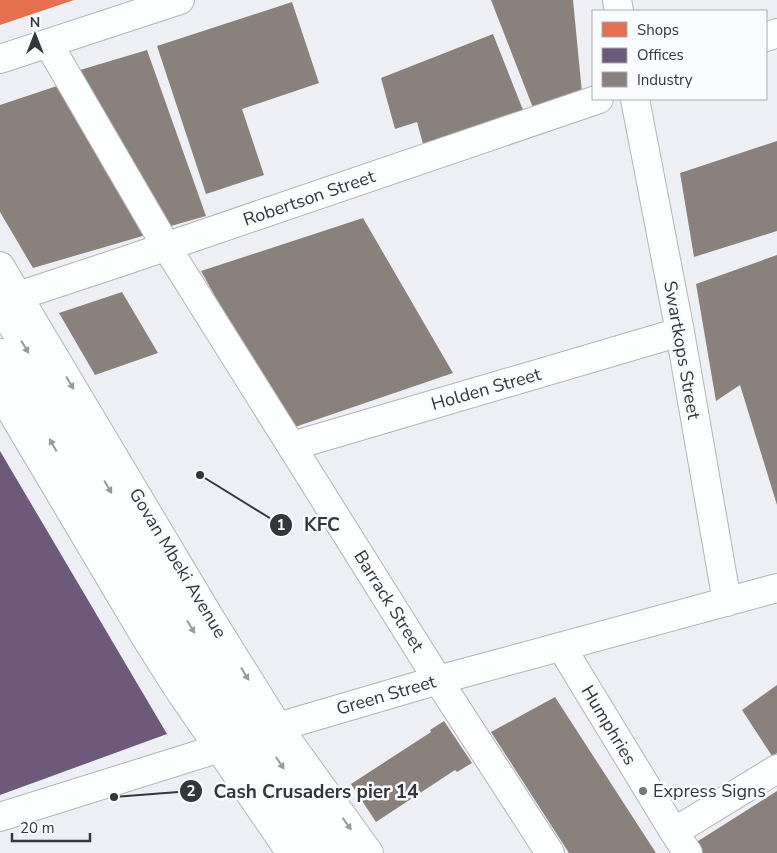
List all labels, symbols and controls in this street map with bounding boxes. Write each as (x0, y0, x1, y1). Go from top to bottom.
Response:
north arrow (10, 10, 60, 60)
legend (592, 10, 767, 100)
text: N (30, 13, 40, 32)
text: Shops (637, 20, 679, 40)
text: Offices (637, 45, 684, 65)
text: Industry (637, 70, 693, 90)
street label: Robertson Street (240, 164, 379, 232)
street label: Swartkops Street (658, 279, 706, 422)
one-way arrow (21, 340, 30, 353)
street label: Holden Street (428, 362, 544, 416)
one-way arrow (65, 376, 75, 389)
one-way arrow (49, 439, 58, 452)
one-way arrow (104, 480, 113, 493)
street label: Govan Mbeki Avenue (124, 484, 232, 642)
callout: KFC (269, 508, 350, 542)
text: KFC (304, 512, 340, 538)
text: 1 (276, 515, 286, 535)
street label: Barrack Street (348, 546, 430, 657)
one-way arrow (186, 620, 195, 633)
one-way arrow (240, 668, 250, 681)
street label: Green Street (333, 669, 439, 721)
street label: Humphries (576, 681, 642, 769)
one-way arrow (275, 756, 284, 769)
callout: Cash Crusaders pier 14 (178, 774, 428, 808)
text: Cash Crusaders pier 14 (214, 779, 418, 805)
place label: Express Signs (653, 779, 766, 803)
text: 2 (186, 781, 196, 801)
marker: Express Signs (637, 785, 649, 797)
scale bar (12, 810, 90, 842)
one-way arrow (342, 817, 352, 831)
text: 20 m (20, 818, 55, 838)

